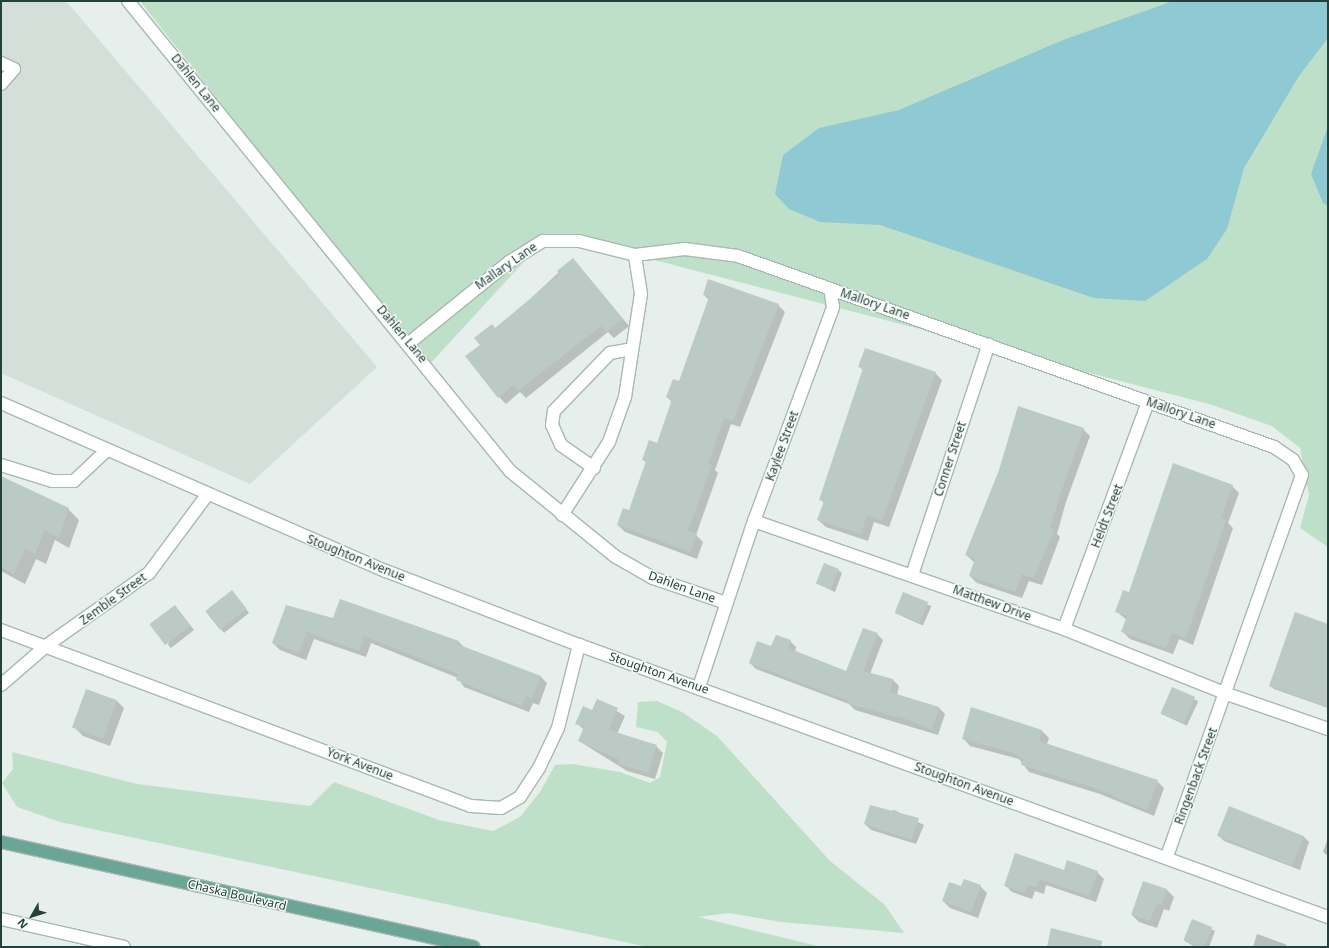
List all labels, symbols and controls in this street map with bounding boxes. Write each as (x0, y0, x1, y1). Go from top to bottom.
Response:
street label: Dahlen Lane (168, 51, 224, 115)
street label: Mallary Lane (472, 239, 540, 293)
street label: Mallory Lane (838, 285, 912, 323)
street label: Dahlen Lane (374, 302, 430, 366)
street label: Mallory Lane (1144, 394, 1218, 432)
street label: Kaylee Street (763, 409, 801, 483)
street label: Conner Street (931, 420, 969, 498)
street label: Heldt Street (1088, 482, 1126, 550)
street label: Stoughton Avenue (305, 532, 407, 584)
street label: Dahlen Lane (646, 568, 718, 606)
street label: Zemble Street (77, 570, 149, 628)
street label: Matthew Drive (951, 582, 1033, 624)
street label: Stoughton Avenue (607, 649, 711, 697)
street label: Ringenback Street (1172, 725, 1220, 827)
street label: York Avenue (325, 745, 395, 783)
street label: Stoughton Avenue (912, 759, 1016, 809)
street label: Chaska Boulevard (186, 877, 288, 913)
north arrow (12, 896, 52, 936)
text: N (14, 916, 31, 932)

